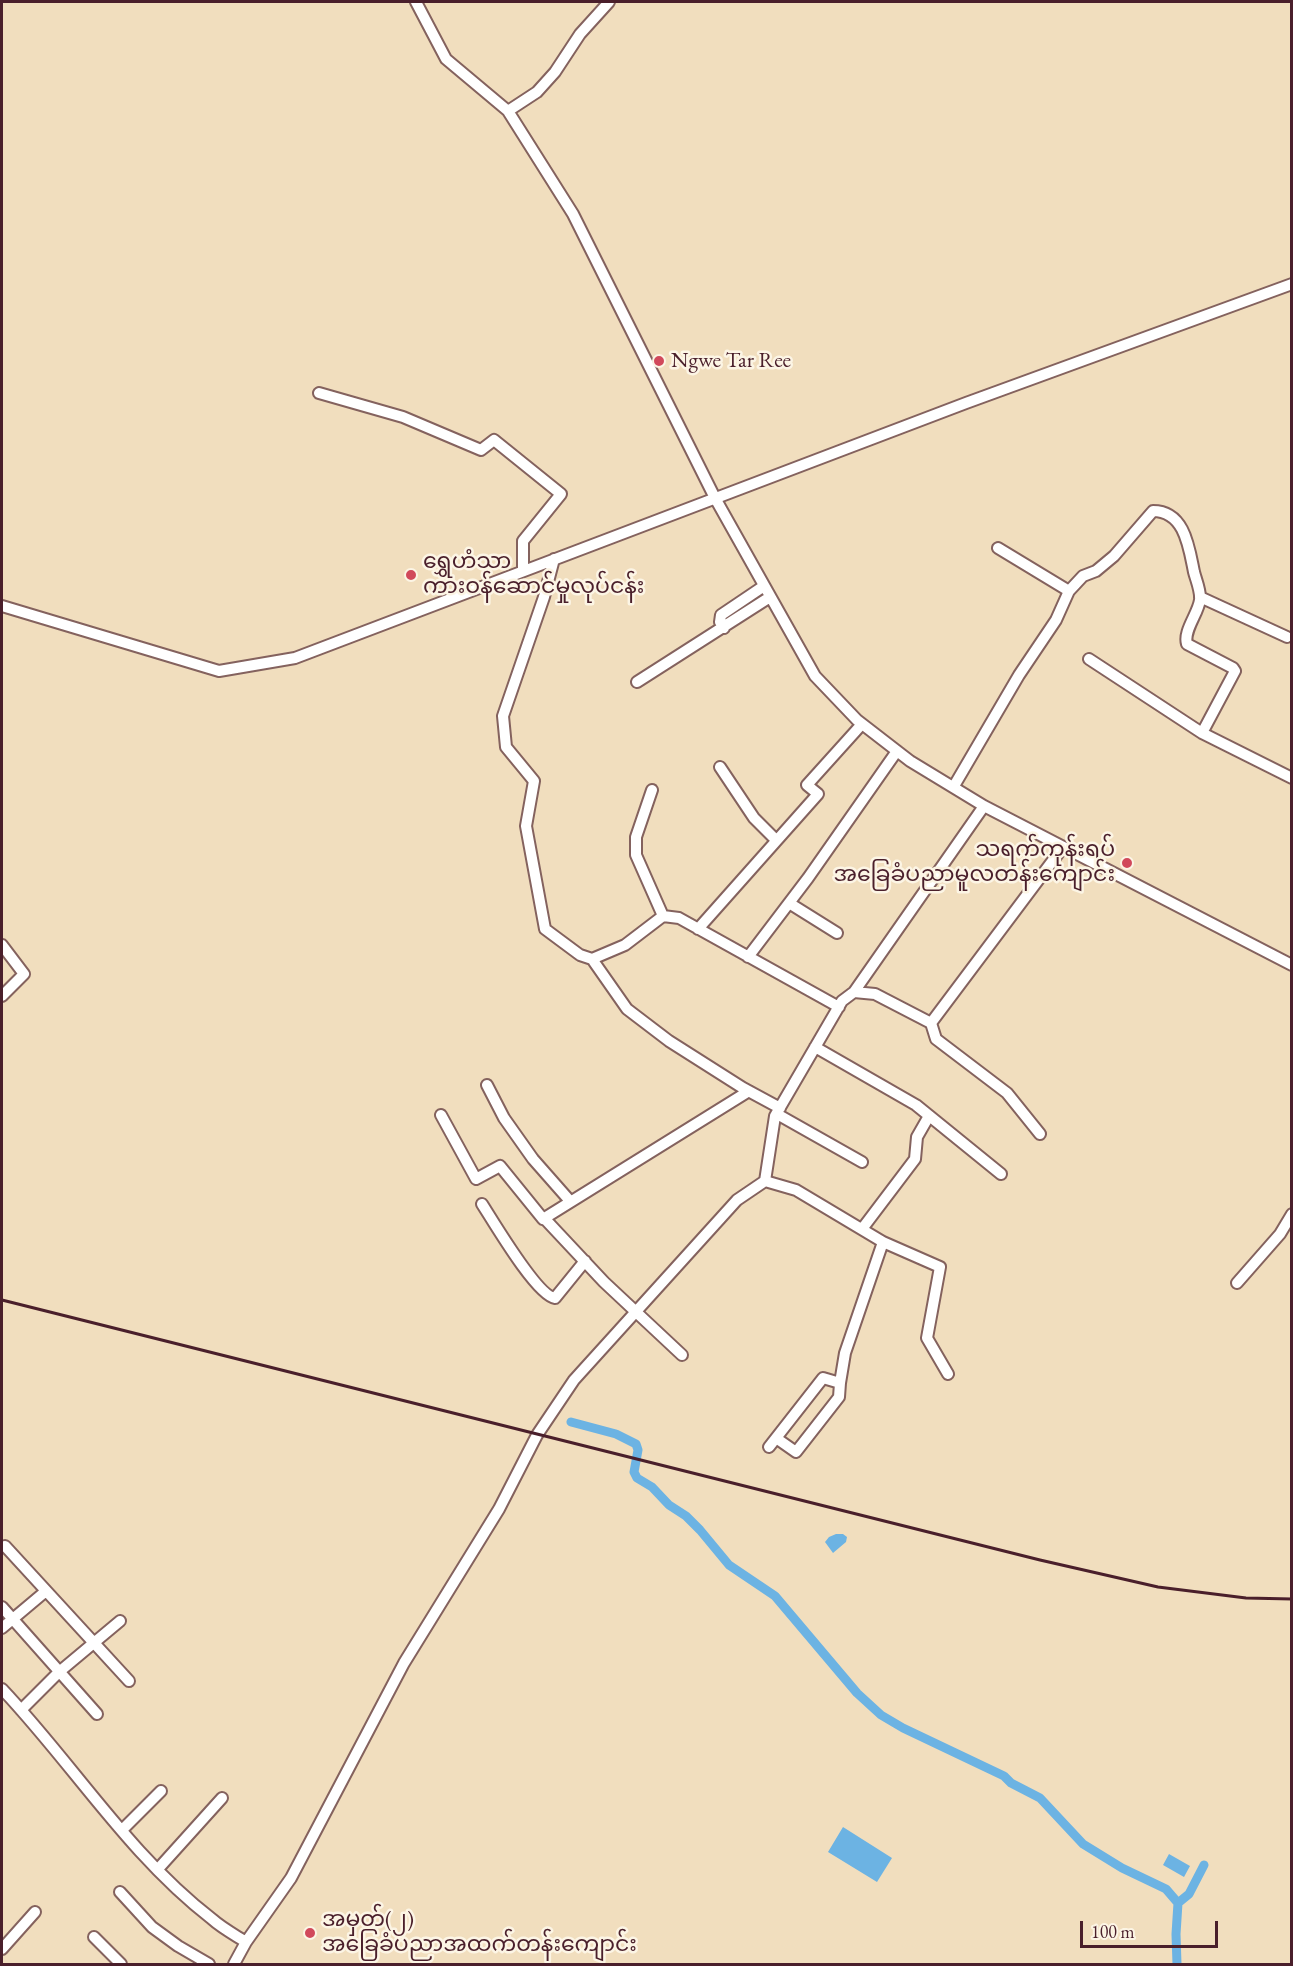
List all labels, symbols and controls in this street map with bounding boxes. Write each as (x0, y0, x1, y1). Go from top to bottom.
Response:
place label: Ngwe Tar Ree (671, 348, 791, 374)
marker: Ngwe Tar Ree (652, 354, 666, 368)
place label: ရွှေဟံသာ ကားဝန်ဆောင်မှုလုပ်ငန်း (423, 549, 644, 600)
marker: ရွှေဟံသာ ကားဝန်ဆောင်မှုလုပ်ငန်း (404, 568, 418, 582)
place label: သရက်ကုန်းရပ် အခြေခံပညာမူလတန်းကျောင်း (833, 837, 1115, 888)
marker: သရက်ကုန်းရပ် အခြေခံပညာမူလတန်းကျောင်း (1120, 856, 1134, 870)
place label: အမှတ်(၂) အခြေခံပညာအထက်တန်းကျောင်း (322, 1907, 637, 1958)
scale bar (1083, 1909, 1221, 1947)
text: 100 m (1091, 1920, 1135, 1943)
marker: အမှတ်(၂) အခြေခံပညာအထက်တန်းကျောင်း (303, 1926, 317, 1940)

